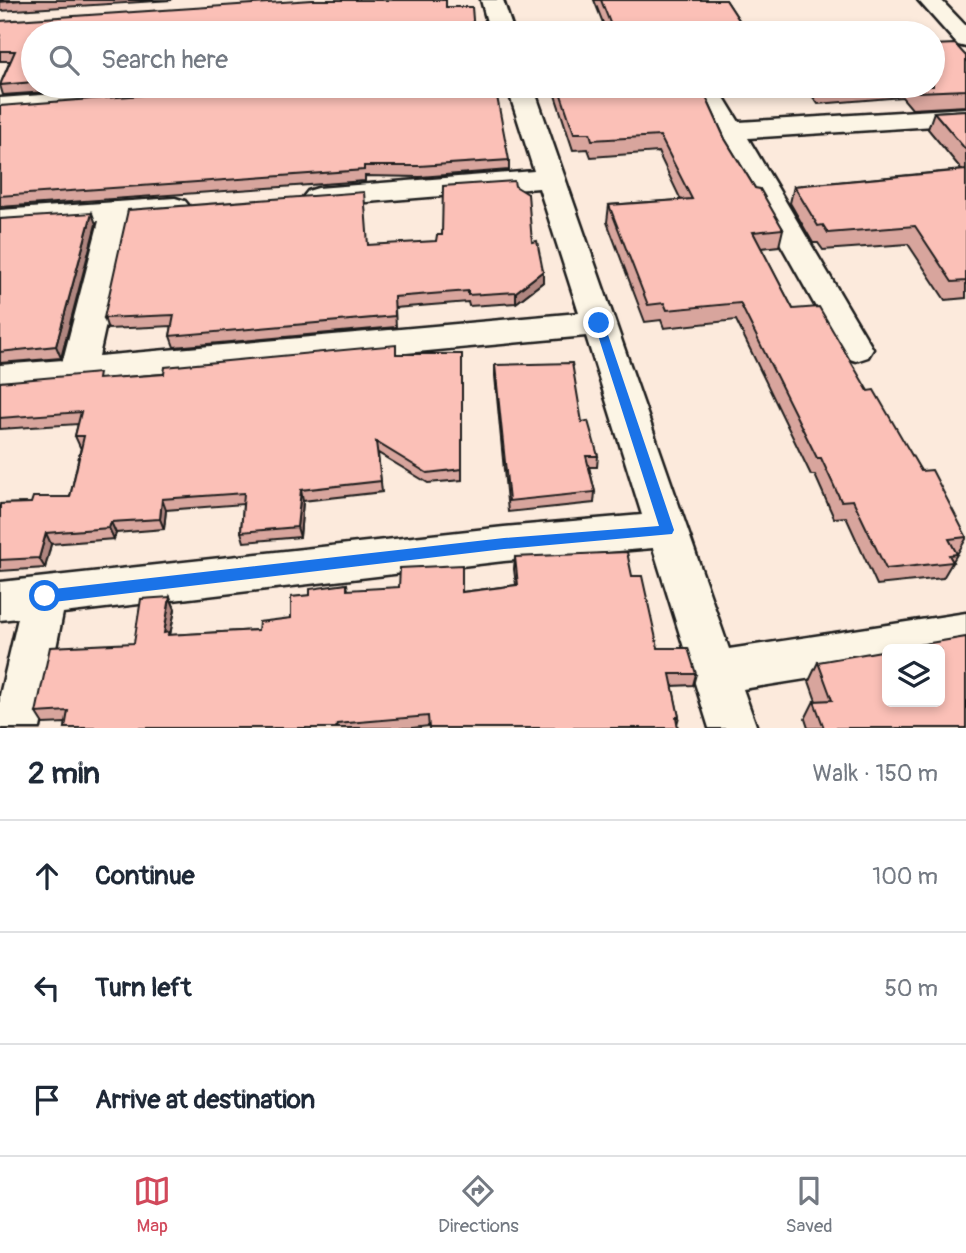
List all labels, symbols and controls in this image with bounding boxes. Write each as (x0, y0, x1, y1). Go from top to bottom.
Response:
search box (21, 21, 945, 98)
icon: search (45, 41, 83, 79)
text: Search here (101, 44, 228, 76)
route end (583, 307, 614, 338)
route start (29, 580, 60, 611)
map controls (882, 644, 945, 707)
button: layers (882, 644, 945, 707)
text: 2 min (28, 755, 100, 792)
text: Walk · 150 m (813, 759, 938, 788)
icon: ahead (28, 857, 66, 895)
text: Continue (95, 860, 195, 892)
text: 100 m (872, 862, 938, 891)
icon: left (28, 969, 66, 1007)
text: Turn left (95, 972, 191, 1004)
text: 50 m (884, 974, 938, 1003)
icon: arrive (28, 1081, 66, 1119)
text: Arrive at destination (95, 1084, 315, 1116)
tab: Map (133, 1172, 171, 1238)
tab: Directions (438, 1172, 519, 1238)
tab: Saved (785, 1172, 833, 1238)

